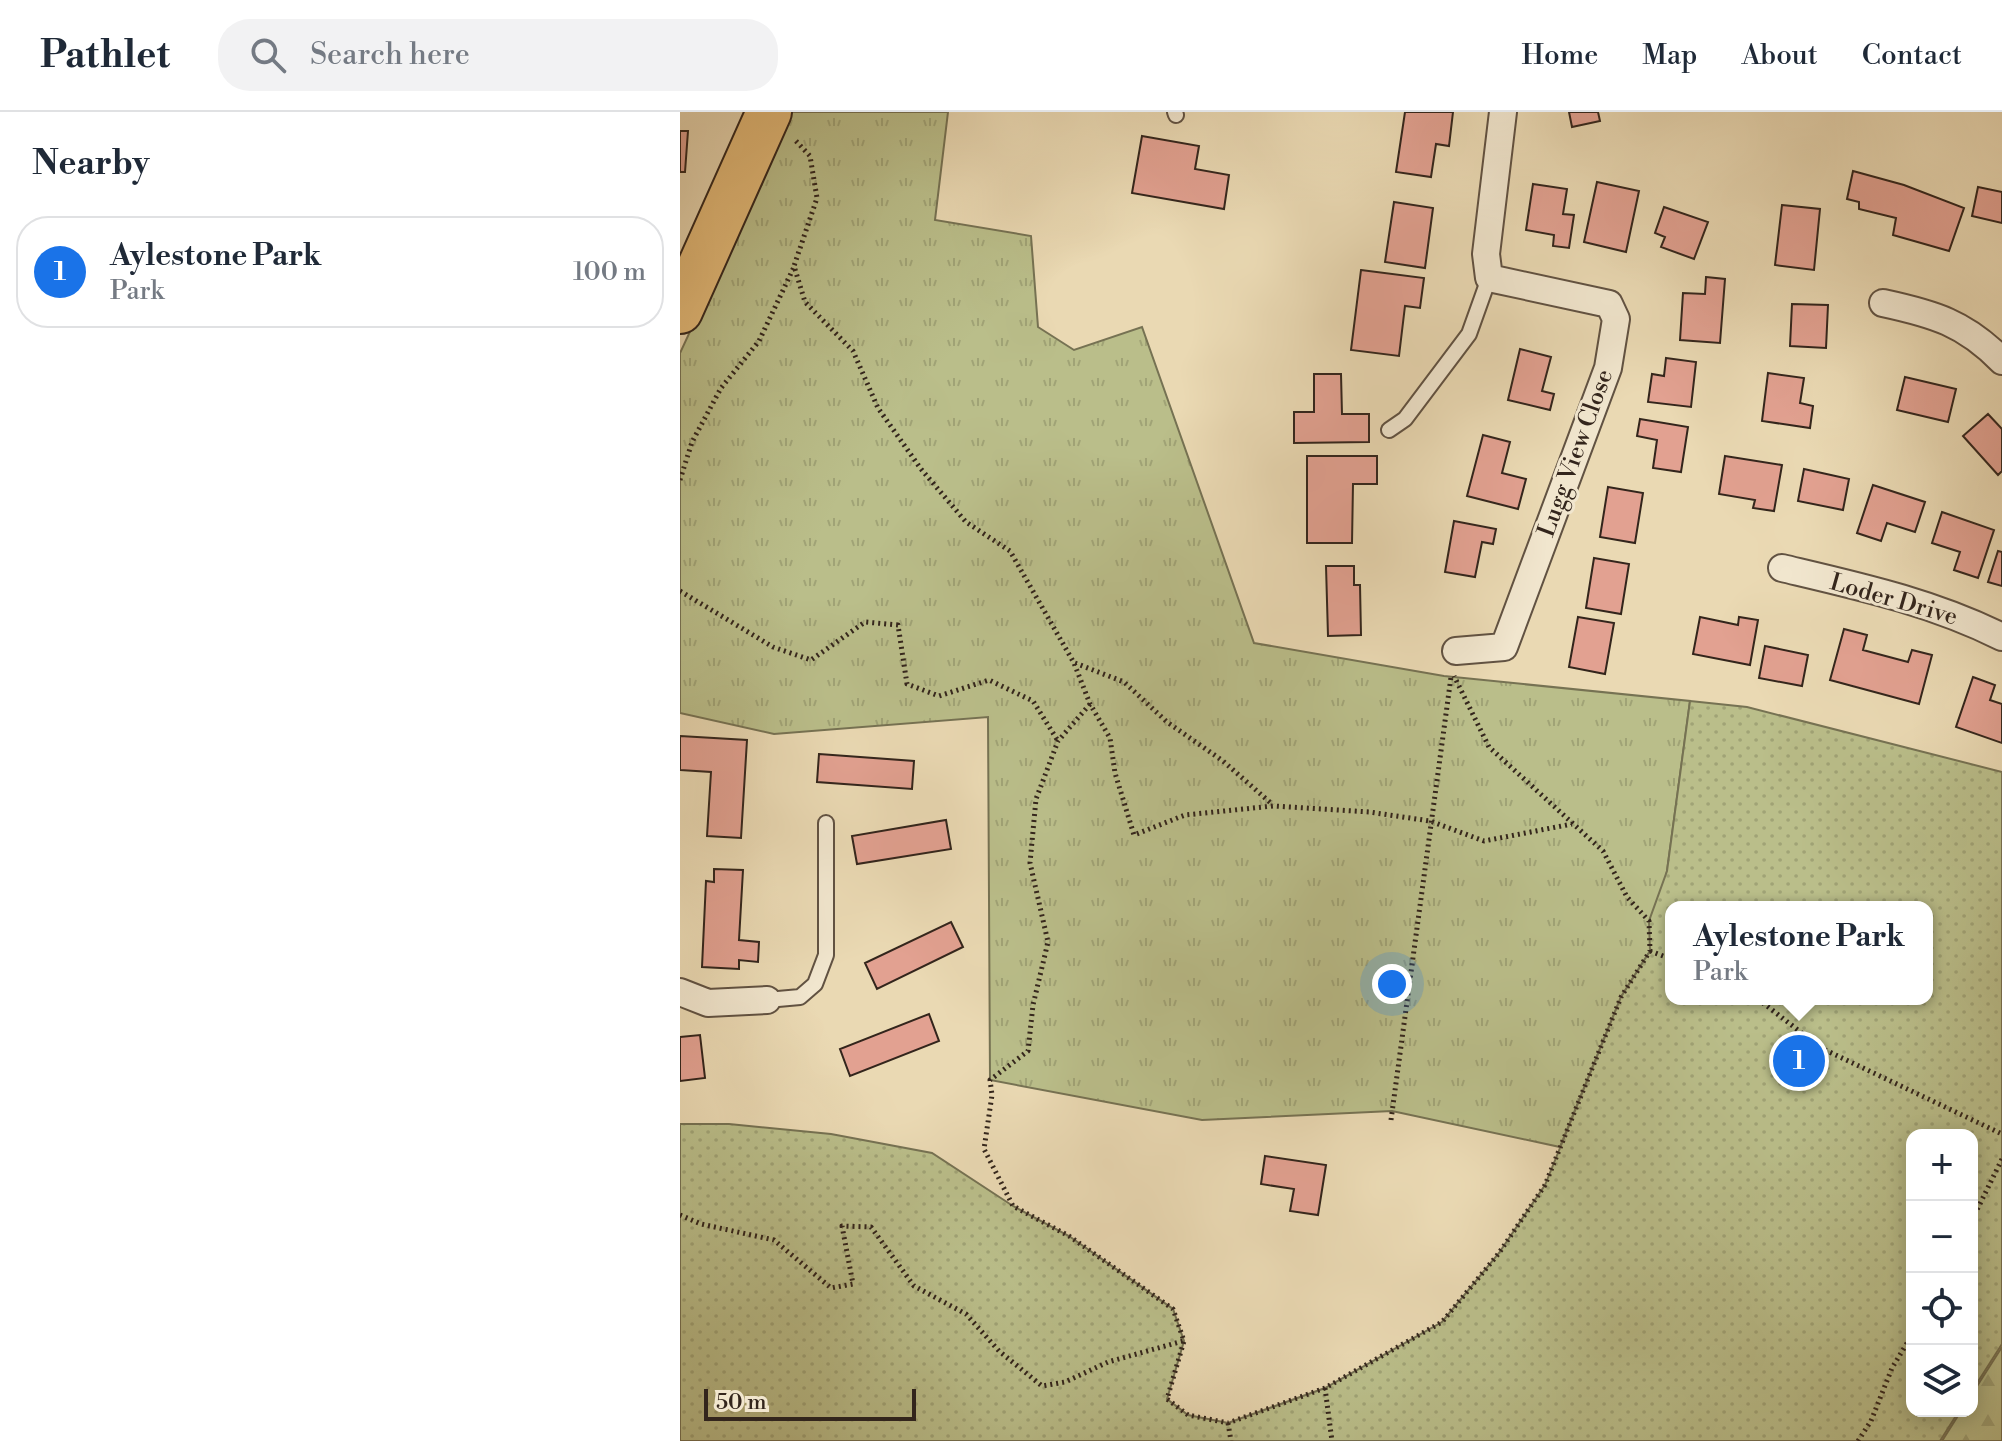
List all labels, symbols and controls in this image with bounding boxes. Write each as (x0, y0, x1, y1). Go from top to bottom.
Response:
search box (218, 19, 778, 91)
text: Pathlet (40, 32, 170, 79)
icon: search (246, 33, 290, 77)
text: Search here (310, 36, 470, 74)
text: Home (1522, 38, 1598, 73)
text: Map (1642, 38, 1697, 73)
text: About (1741, 38, 1818, 73)
text: Contact (1862, 38, 1962, 73)
text: Nearby (32, 143, 150, 185)
text: Aylestone Park (110, 237, 321, 275)
text: 1 (54, 256, 66, 288)
text: 100 m (573, 256, 646, 288)
text: Park (110, 275, 164, 307)
street label: Lugg View Close (1532, 365, 1620, 541)
street label: Loder Drive (1826, 567, 1961, 633)
popup (1665, 901, 1933, 1005)
text: Aylestone Park (1693, 918, 1905, 956)
text: Park (1693, 956, 1747, 988)
your location (1372, 964, 1412, 1004)
pin: 1 (1773, 1031, 1825, 1091)
map controls (1906, 1129, 1978, 1417)
button: + (1906, 1129, 1978, 1201)
button: − (1906, 1201, 1978, 1273)
button: locate (1906, 1273, 1978, 1345)
button: layers (1906, 1345, 1978, 1417)
scale bar (704, 1385, 916, 1421)
text: 50 m (716, 1389, 767, 1416)

